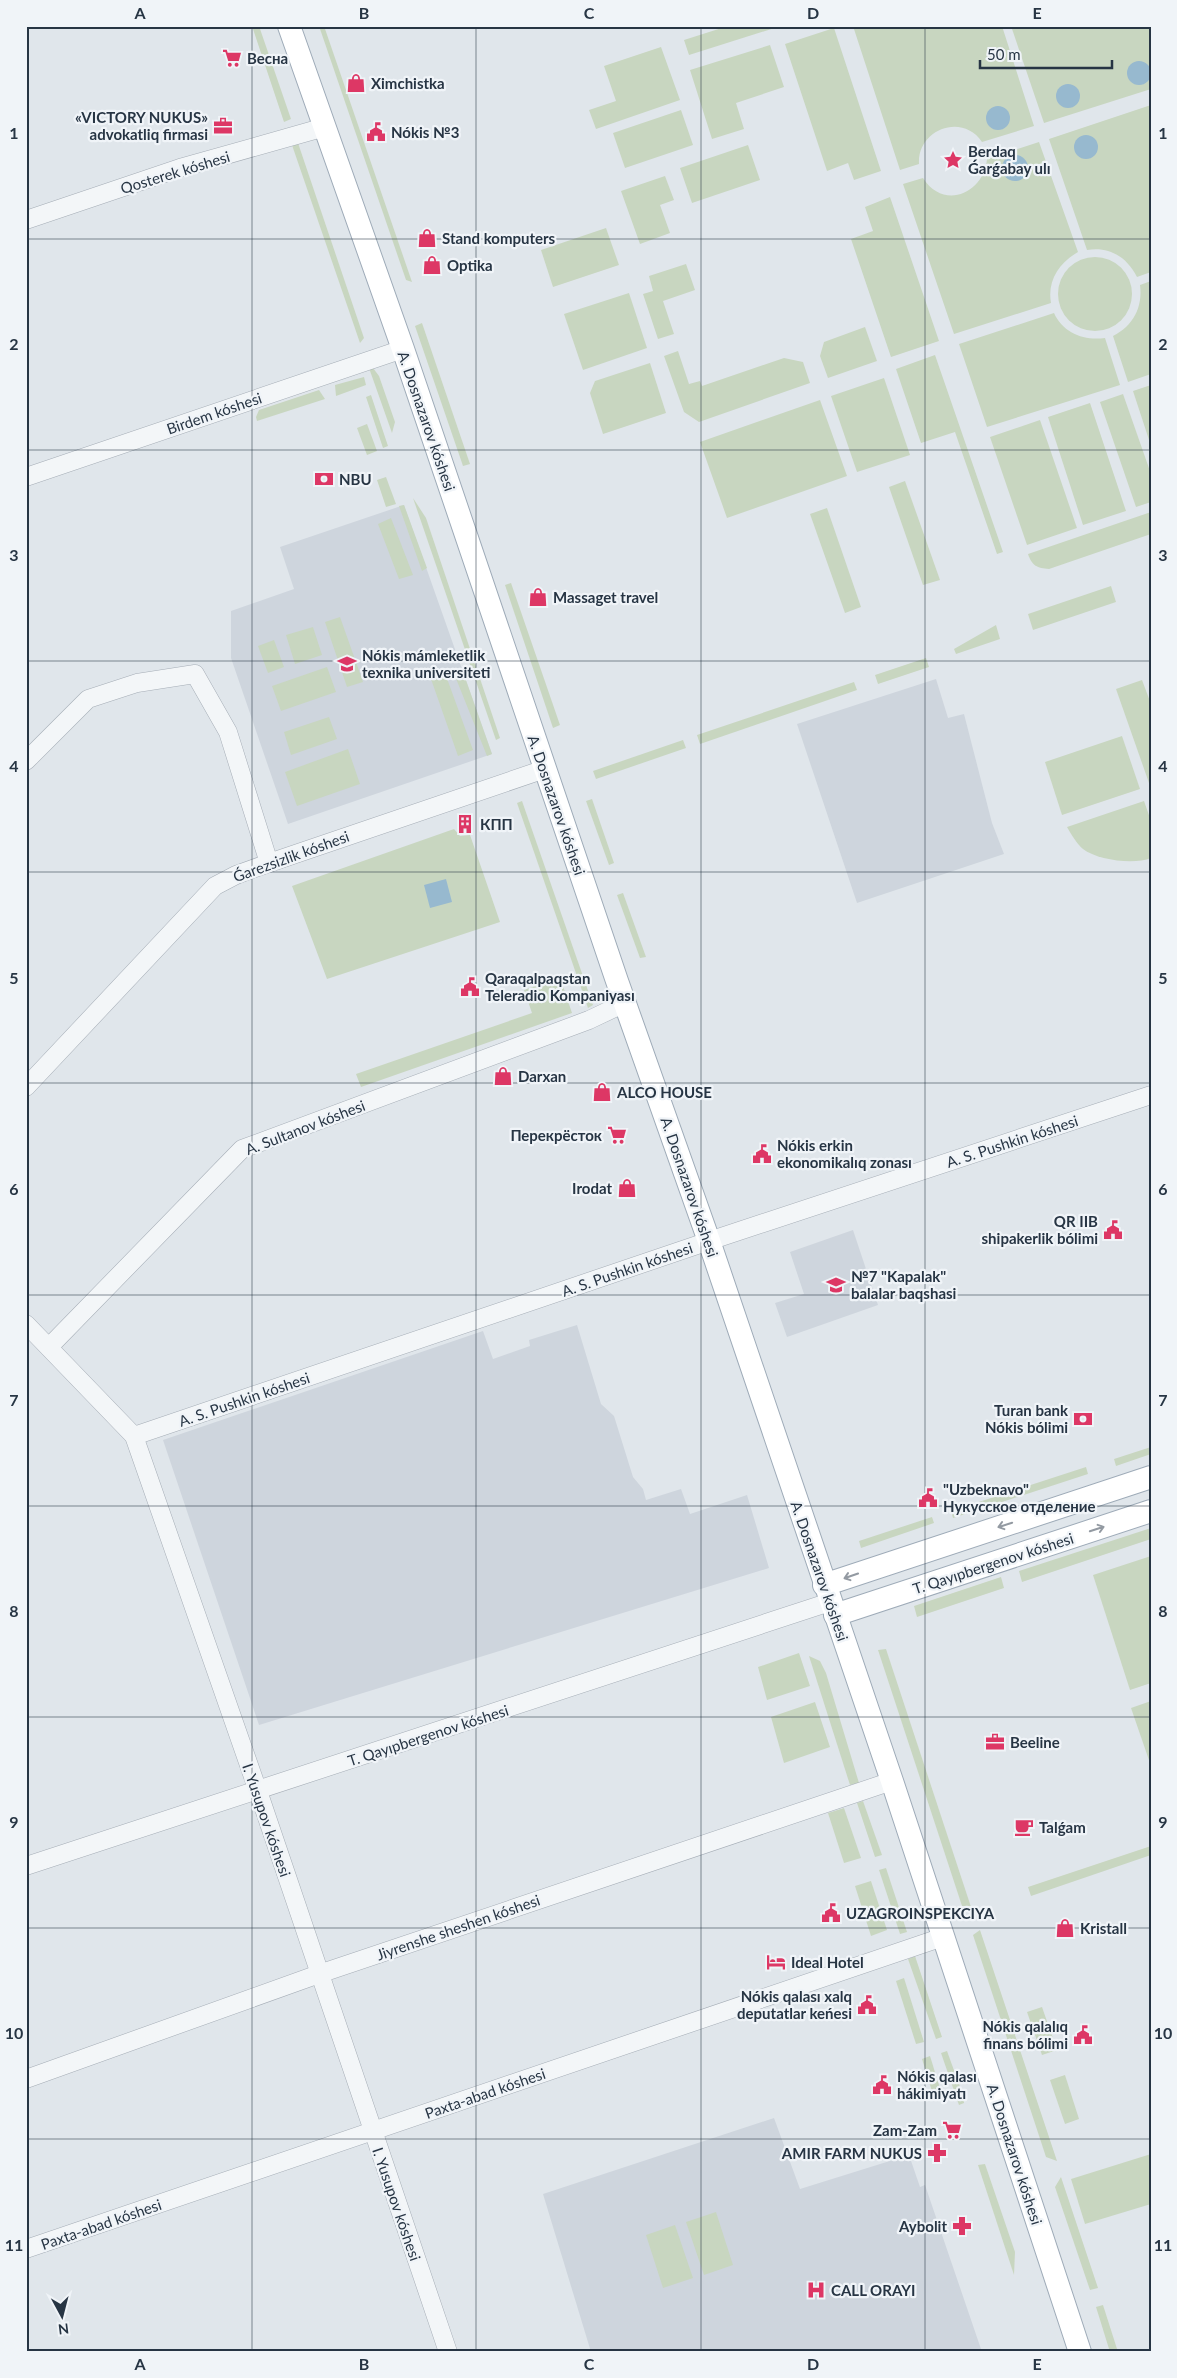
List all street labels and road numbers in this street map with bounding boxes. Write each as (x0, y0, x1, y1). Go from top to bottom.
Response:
street label: Qosterek kóshesi (118, 147, 232, 197)
street label: A. Dosnazarov kóshesi (395, 349, 459, 493)
street label: Birdem kóshesi (164, 388, 264, 438)
street label: A. Dosnazarov kóshesi (525, 733, 589, 877)
street label: Ǵarezsizlik kóshesi (230, 827, 352, 885)
street label: A. Sultanov kóshesi (243, 1096, 367, 1158)
street label: A. S. Pushkin kóshesi (944, 1111, 1080, 1171)
street label: A. Dosnazarov kóshesi (658, 1115, 722, 1259)
street label: A. S. Pushkin kóshesi (559, 1238, 695, 1300)
street label: A. S. Pushkin kóshesi (176, 1368, 312, 1430)
street label: A. Dosnazarov kóshesi (788, 1499, 852, 1643)
street label: T. Qayıpbergenov kóshesi (910, 1529, 1076, 1597)
street label: T. Qayıpbergenov kóshesi (345, 1701, 511, 1769)
street label: I. Yusupov kóshesi (239, 1761, 295, 1879)
street label: Jiyrenshe sheshen kóshesi (374, 1890, 542, 1964)
street label: Paxta-abad kóshesi (422, 2064, 548, 2122)
street label: A. Dosnazarov kóshesi (984, 2081, 1046, 2227)
street label: I. Yusupov kóshesi (369, 2145, 425, 2263)
street label: Paxta-abad kóshesi (38, 2195, 164, 2253)

